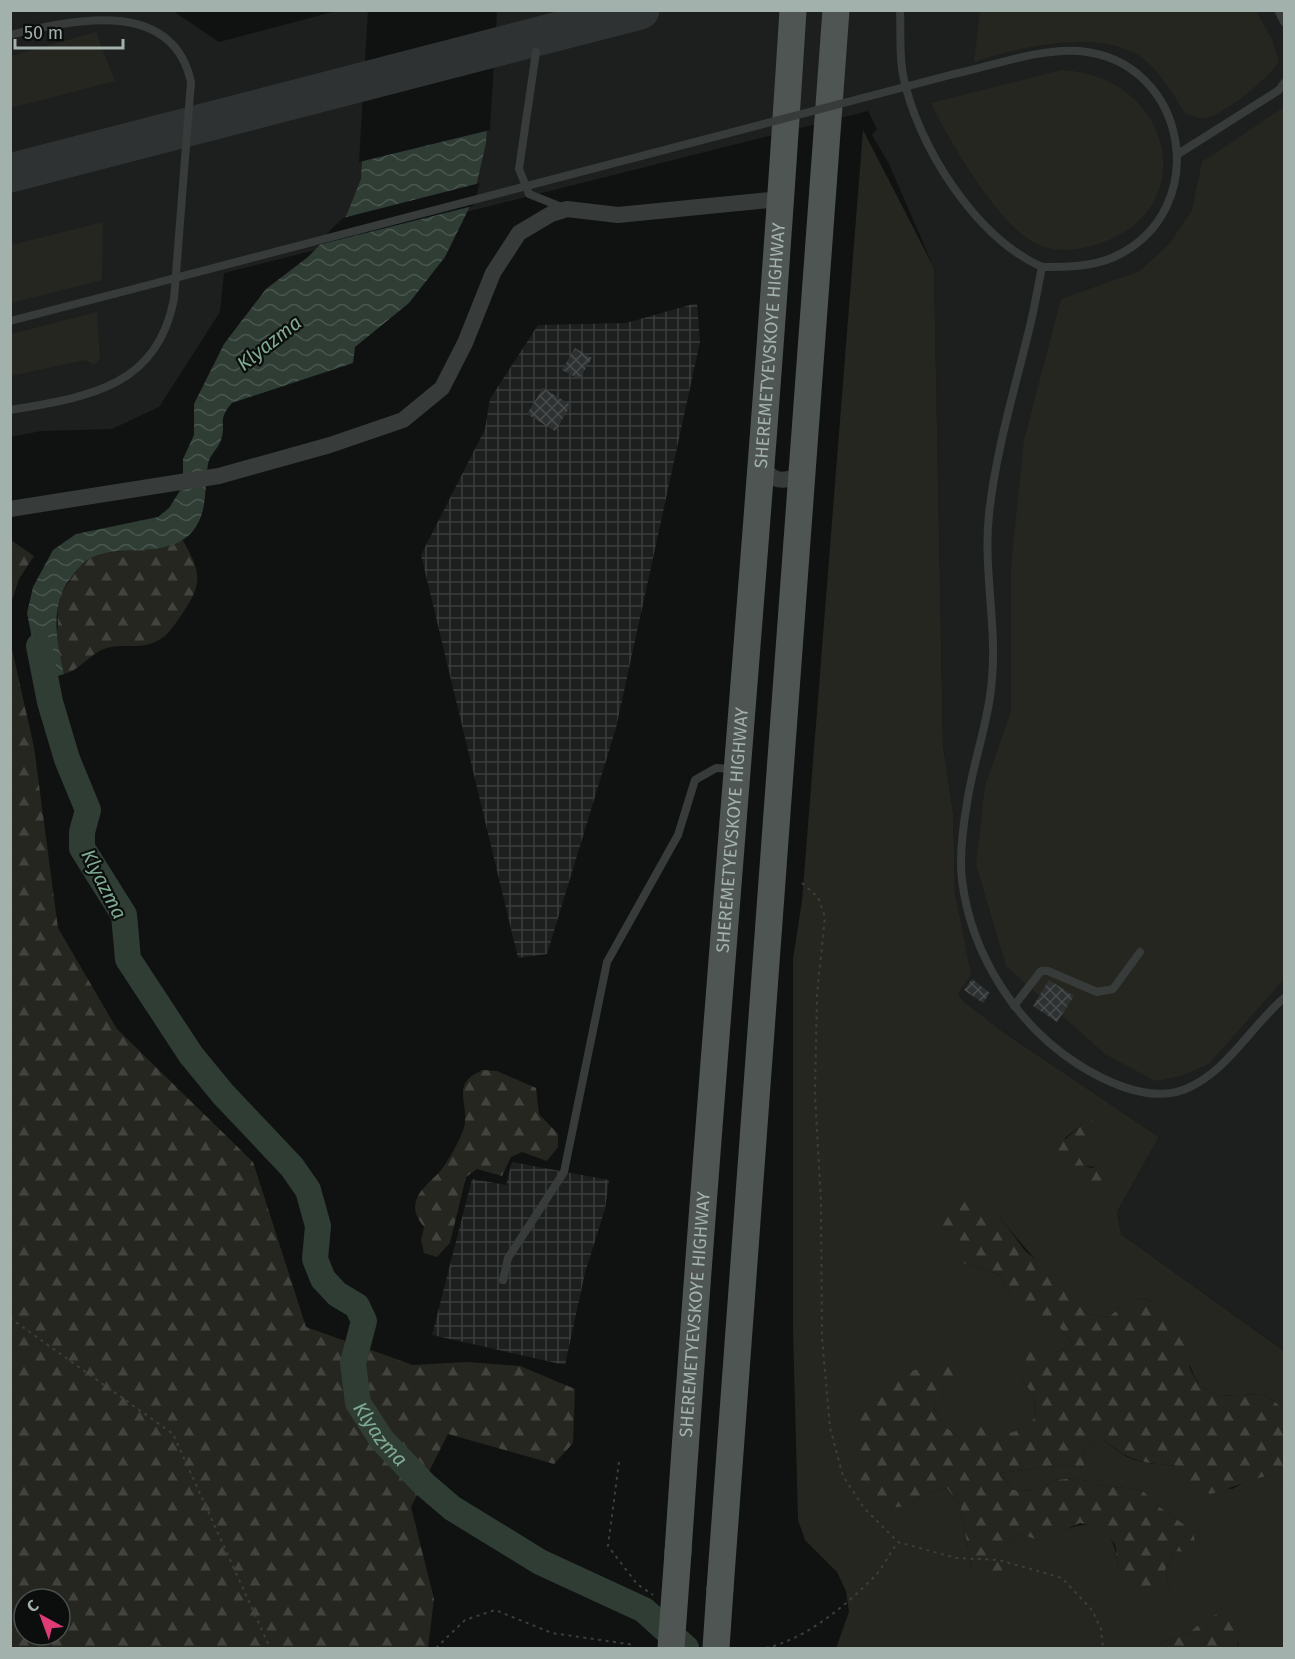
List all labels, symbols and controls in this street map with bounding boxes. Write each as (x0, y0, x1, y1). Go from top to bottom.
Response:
scale bar (15, 12, 123, 50)
text: 50 m (24, 22, 63, 44)
street label: SHEREMETYEVSKOYE HIGHWAY (750, 222, 790, 469)
water label: Klyazma (232, 310, 306, 376)
street label: SHEREMETYEVSKOYE HIGHWAY (712, 706, 753, 954)
water label: Klyazma (76, 845, 132, 923)
street label: SHEREMETYEVSKOYE HIGHWAY (675, 1191, 715, 1438)
water label: Klyazma (348, 1397, 413, 1471)
north arrow (12, 1587, 72, 1647)
text: С (23, 1595, 43, 1616)

